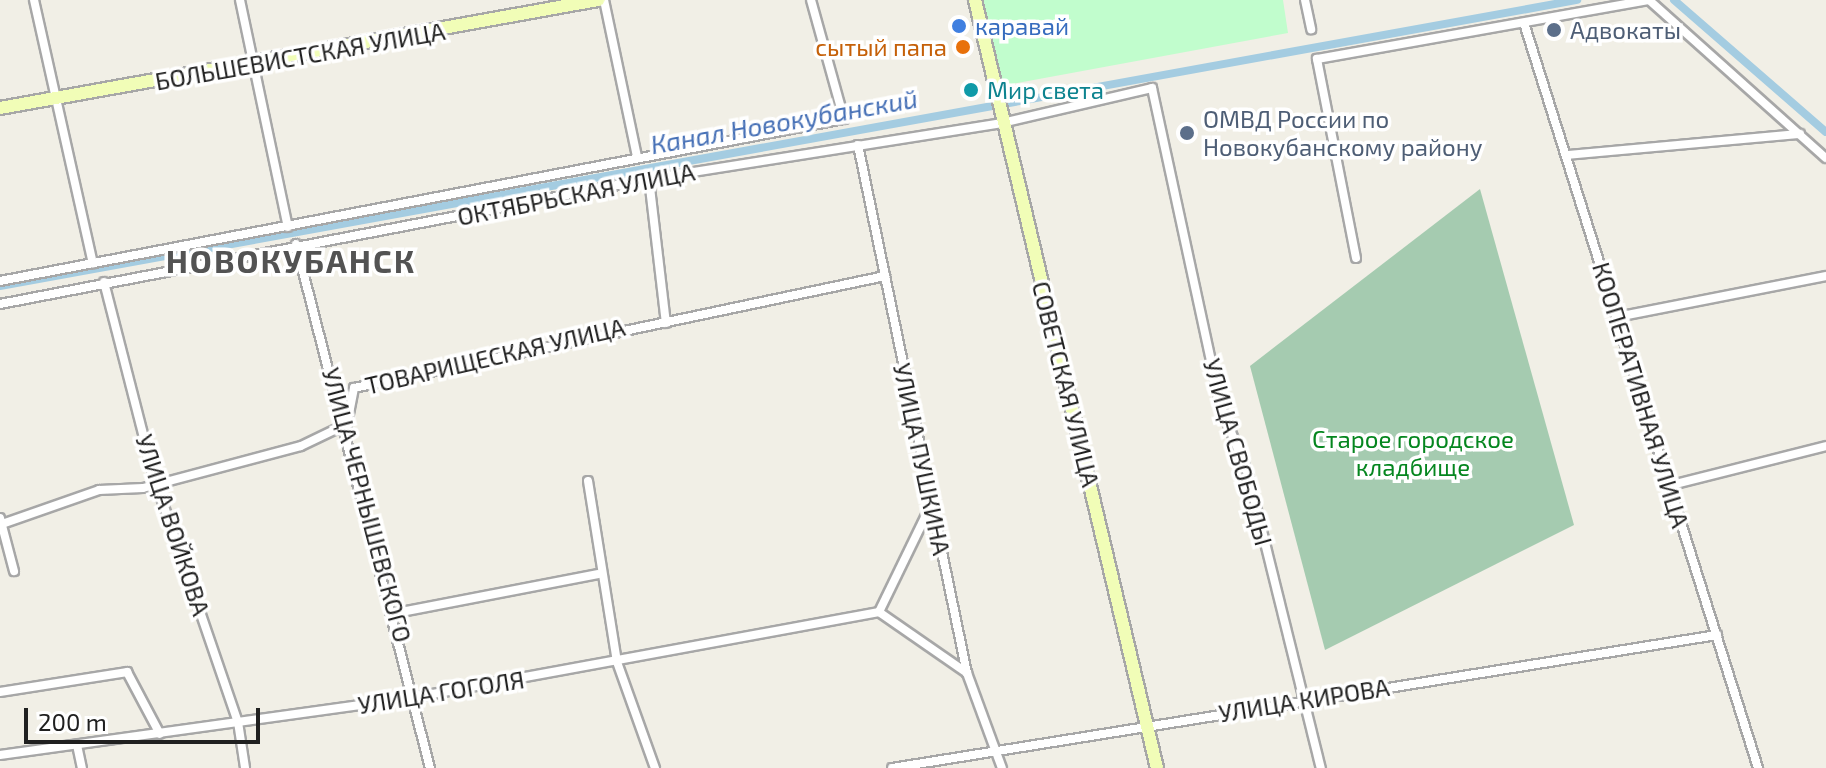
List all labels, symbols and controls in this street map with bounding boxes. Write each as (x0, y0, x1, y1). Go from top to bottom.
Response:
place label: каравай (975, 12, 1069, 40)
street label: БОЛЬШЕВИСТСКАЯ УЛИЦА (153, 16, 447, 96)
place label: Адвокаты (1570, 16, 1681, 44)
marker: каравай (950, 17, 968, 35)
marker: Адвокаты (1545, 21, 1563, 39)
place label: сытый папа (815, 33, 947, 61)
marker: сытый папа (954, 38, 972, 56)
place label: Мир света (987, 76, 1104, 104)
marker: Мир света (962, 81, 980, 99)
water label: Канал Новокубанский (648, 82, 920, 160)
place label: ОМВД России по Новокубанскому району (1203, 105, 1482, 161)
marker: ОМВД России по Новокубанскому району (1178, 124, 1196, 142)
street label: ОКТЯБРЬСКАЯ УЛИЦА (455, 157, 697, 231)
district label: НОВОКУБАНСК (166, 241, 416, 279)
street label: КООПЕРАТИВНАЯ УЛИЦА (1587, 259, 1695, 531)
street label: СОВЕТСКАЯ УЛИЦА (1027, 278, 1105, 490)
street label: ТОВАРИЩЕСКАЯ УЛИЦА (362, 312, 628, 400)
street label: УЛИЦА СВОБОДЫ (1198, 355, 1278, 549)
street label: УЛИЦА ПУШКИНА (888, 360, 956, 558)
street label: УЛИЦА ЧЕРНЫШЕВСКОГО (316, 365, 418, 645)
park label: Старое городское кладбище (1312, 425, 1514, 481)
street label: УЛИЦА ВОЙКОВА (130, 431, 216, 619)
street label: УЛИЦА ГОГОЛЯ (356, 665, 526, 719)
street label: УЛИЦА КИРОВА (1217, 672, 1391, 728)
scale bar (28, 692, 264, 742)
text: 200 m (38, 707, 107, 736)

